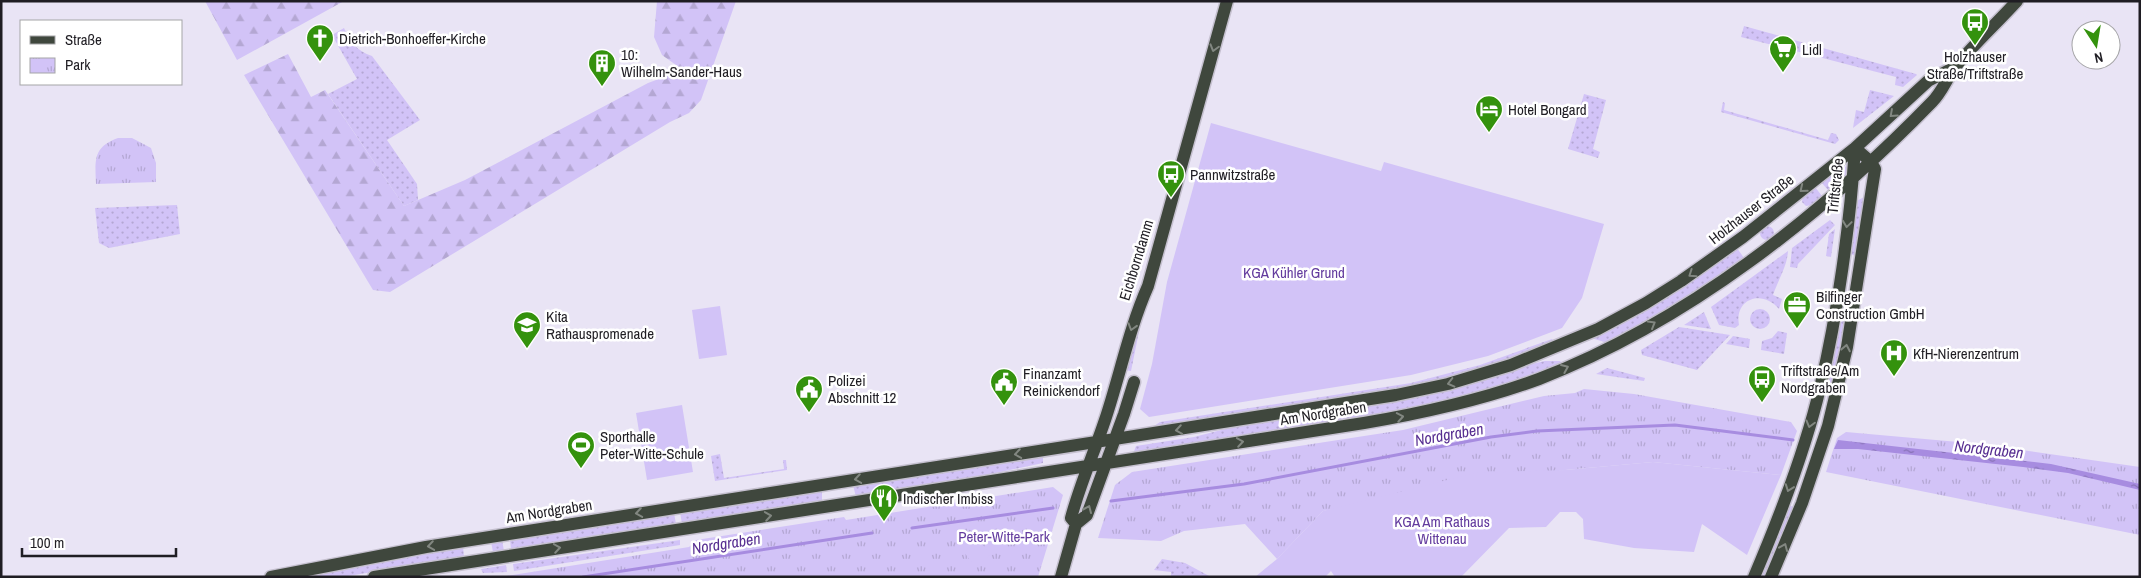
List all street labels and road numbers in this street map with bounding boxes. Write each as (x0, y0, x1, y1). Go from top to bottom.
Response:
street label: Triftstraße (1822, 157, 1848, 215)
street label: Holzhauser Straße (1704, 169, 1798, 249)
street label: Eichborndamm (1114, 217, 1158, 303)
street label: Am Nordgraben (1277, 396, 1368, 430)
street label: Am Nordgraben (503, 494, 594, 528)

